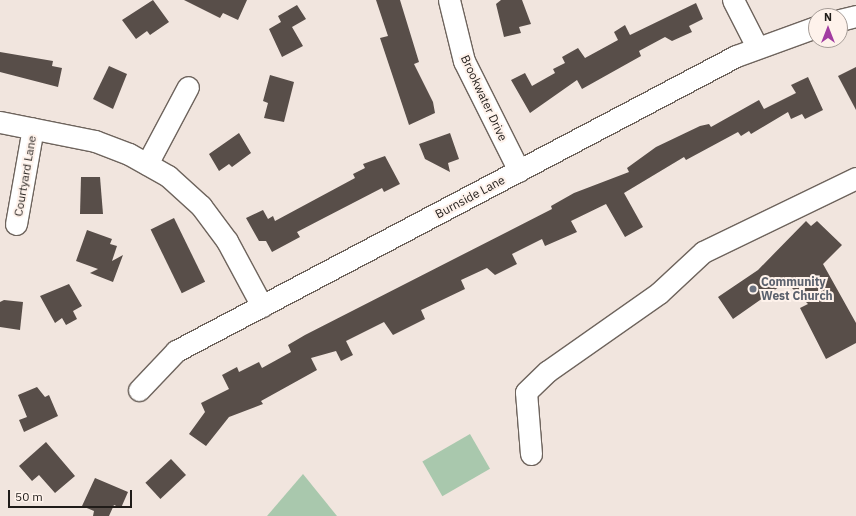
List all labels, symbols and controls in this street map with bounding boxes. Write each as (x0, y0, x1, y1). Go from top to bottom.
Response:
north arrow (808, 8, 848, 48)
text: N (824, 10, 832, 24)
street label: Brookwater Drive (458, 53, 510, 143)
street label: Courtyard Lane (11, 134, 39, 218)
street label: Burnside Lane (433, 173, 507, 221)
place label: Community West Church (761, 275, 833, 303)
marker: Community West Church (748, 284, 758, 294)
scale bar (10, 482, 134, 508)
text: 50 m (15, 489, 43, 504)

